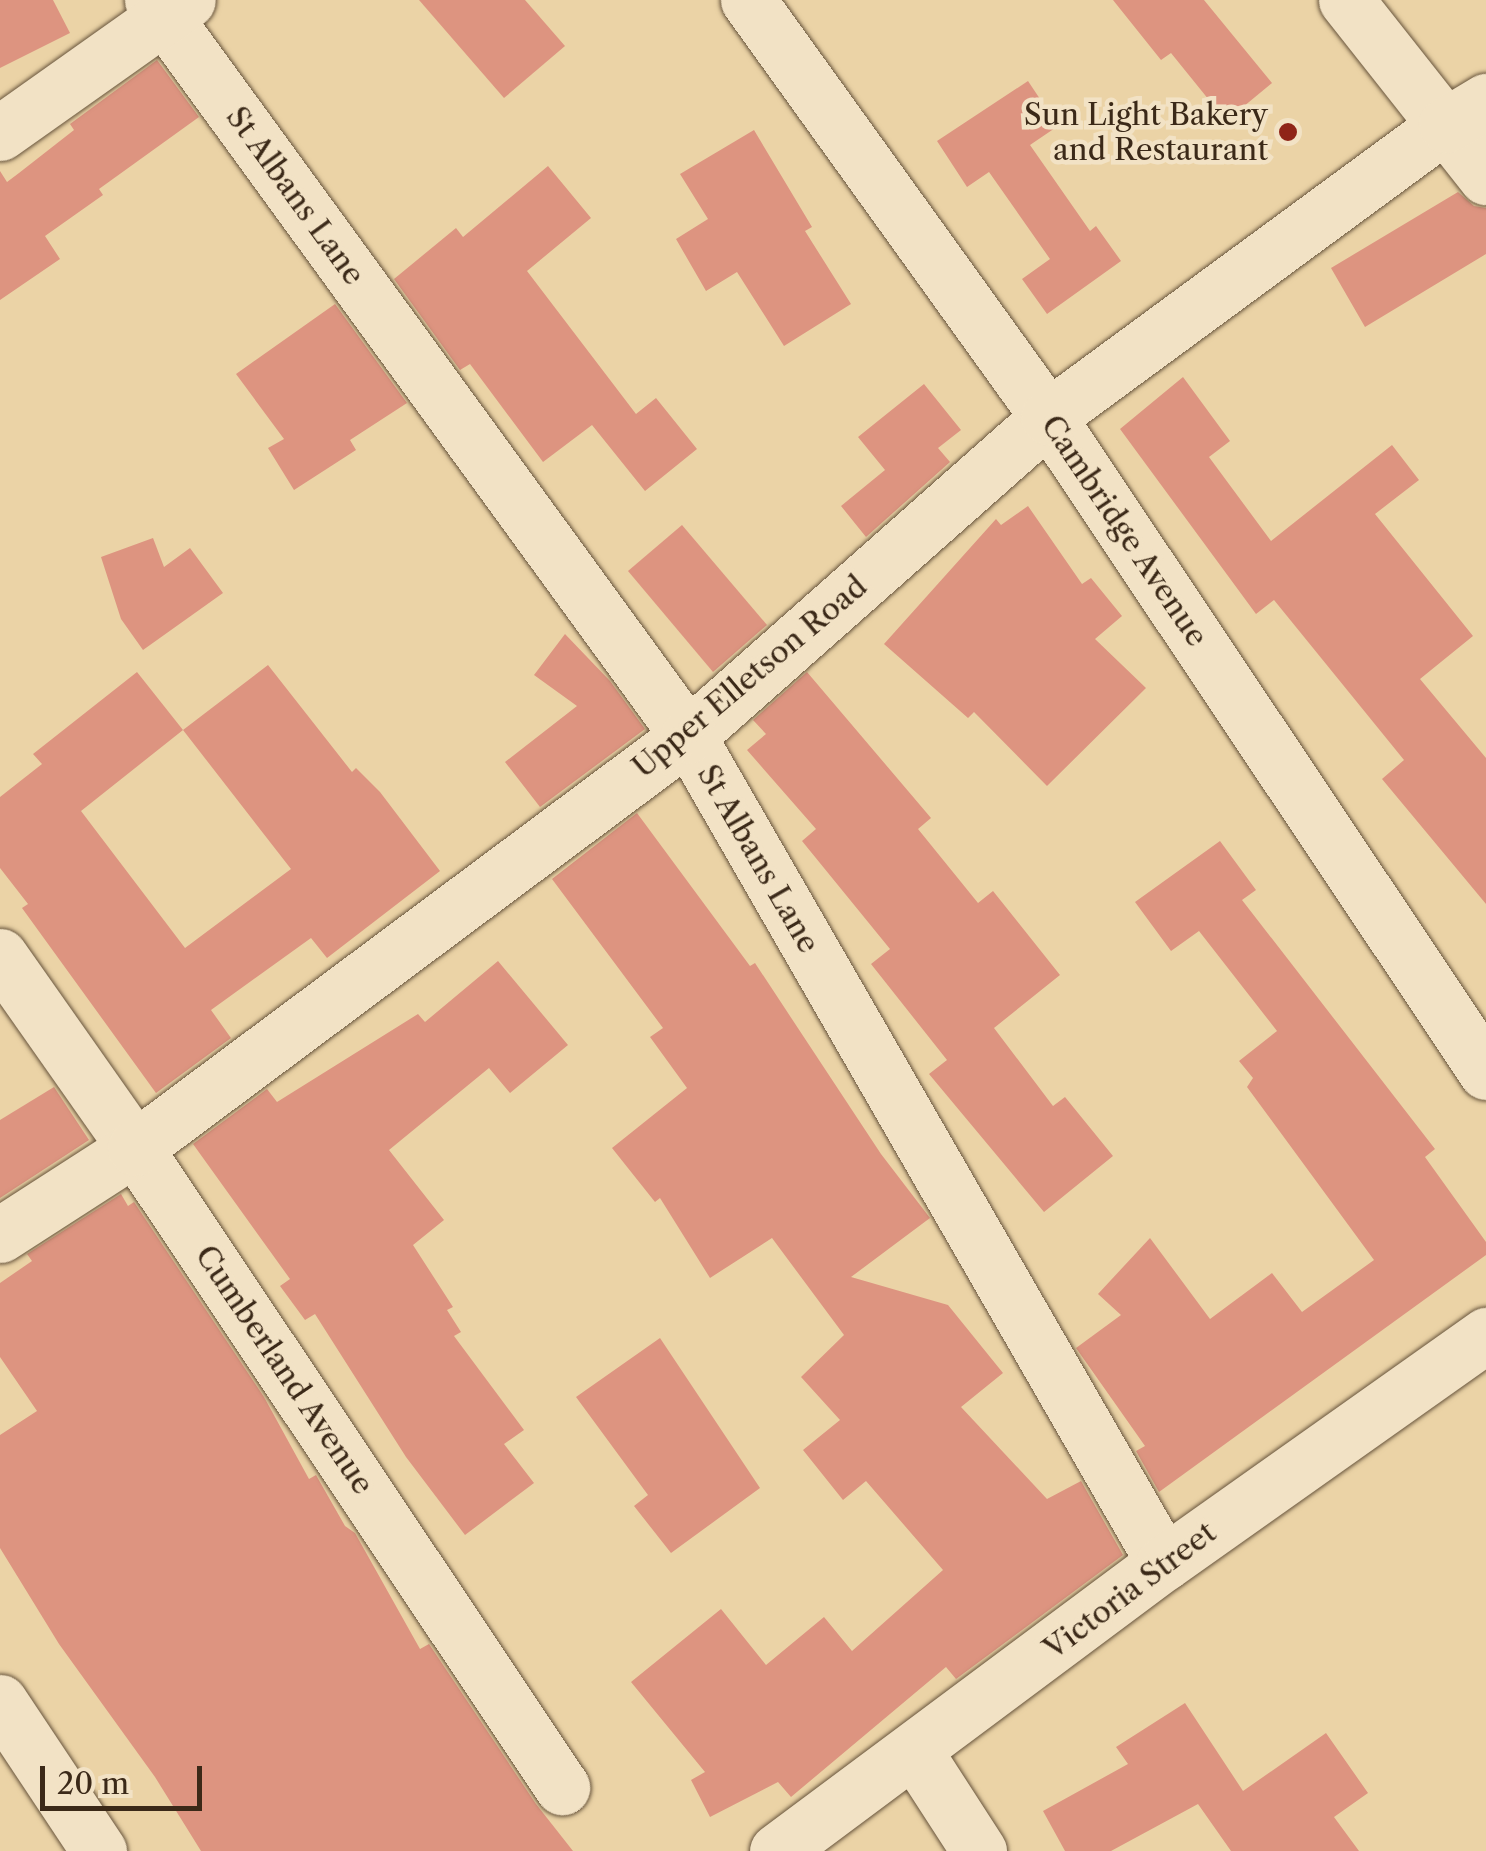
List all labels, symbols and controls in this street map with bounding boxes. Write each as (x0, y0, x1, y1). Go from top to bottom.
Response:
place label: Sun Light Bakery and Restaurant (1024, 97, 1268, 168)
street label: St Albans Lane (218, 99, 372, 293)
marker: Sun Light Bakery and Restaurant (1277, 121, 1299, 143)
street label: Cambridge Avenue (1033, 408, 1215, 654)
street label: Upper Elletson Road (625, 568, 875, 786)
street label: St Albans Lane (689, 758, 827, 960)
street label: Cumberland Avenue (187, 1238, 381, 1502)
street label: Victoria Street (1037, 1515, 1223, 1667)
scale bar (45, 1746, 208, 1808)
text: 20 m (57, 1765, 129, 1802)

